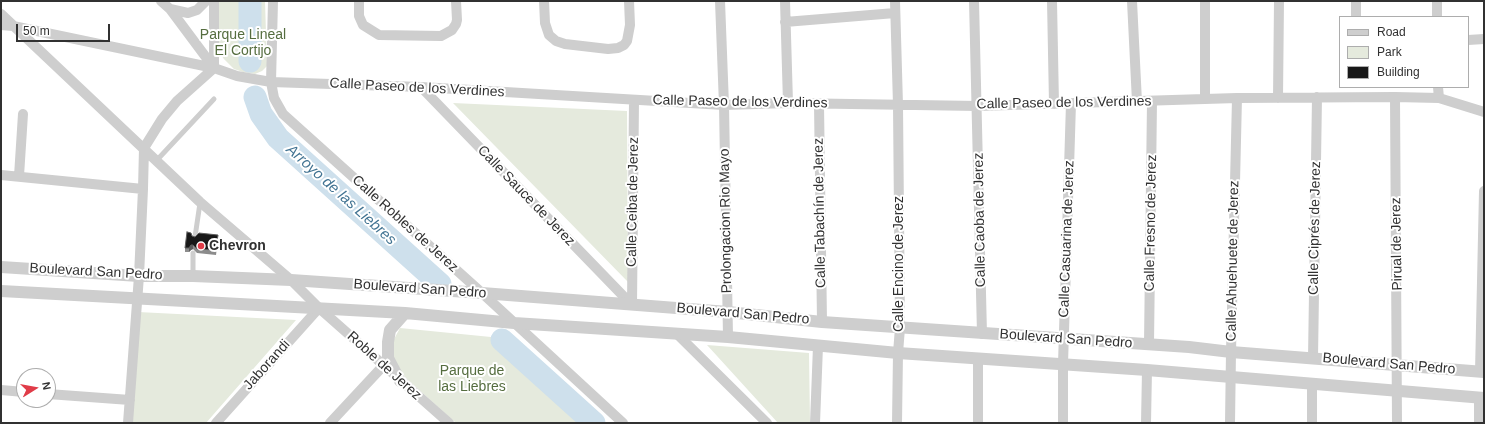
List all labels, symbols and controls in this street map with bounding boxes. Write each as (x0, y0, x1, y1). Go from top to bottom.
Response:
scale bar (18, 16, 112, 42)
legend (1339, 16, 1469, 88)
text: 50 m (23, 24, 50, 38)
text: Road (1377, 25, 1406, 39)
park label: Parque Lineal El Cortijo (200, 27, 286, 60)
text: Park (1377, 45, 1402, 59)
text: Building (1377, 65, 1420, 79)
street label: Calle Paseo de los Verdines (329, 75, 505, 101)
street label: Calle Paseo de los Verdines (652, 92, 828, 112)
street label: Calle Paseo de los Verdines (976, 93, 1152, 113)
street label: Calle Ceiba de Jerez (623, 137, 643, 267)
street label: Calle Tabachín de Jerez (810, 138, 830, 288)
water label: Arroyo de las Liebres (282, 141, 400, 249)
street label: Calle Sauce de Jerez (474, 142, 578, 250)
street label: Prolongacion Rio Mayo (716, 148, 736, 294)
street label: Calle Caoba de Jerez (970, 153, 990, 287)
street label: Calle Fresno de Jerez (1141, 154, 1161, 292)
street label: Calle Casuarina de Jerez (1056, 160, 1078, 318)
street label: Calle Ciprés de Jerez (1305, 161, 1325, 295)
street label: Calle Robles de Jerez (348, 172, 462, 276)
street label: Calle Ahuehuete de Jerez (1223, 180, 1243, 342)
street label: Calle Encino de Jerez (891, 196, 907, 332)
street label: Pirual de Jerez (1388, 197, 1406, 291)
place label: Chevron (209, 238, 266, 254)
marker: Chevron (196, 241, 206, 251)
street label: Boulevard San Pedro (29, 260, 163, 284)
street label: Boulevard San Pedro (353, 276, 487, 302)
street label: Boulevard San Pedro (676, 300, 810, 328)
street label: Boulevard San Pedro (999, 326, 1133, 352)
street label: Roble de Jerez (343, 328, 425, 404)
street label: Jaborandi (240, 337, 294, 393)
street label: Boulevard San Pedro (1322, 350, 1456, 378)
park label: Parque de las Liebres (438, 363, 506, 396)
north arrow (16, 368, 56, 408)
text: N (40, 381, 53, 391)

